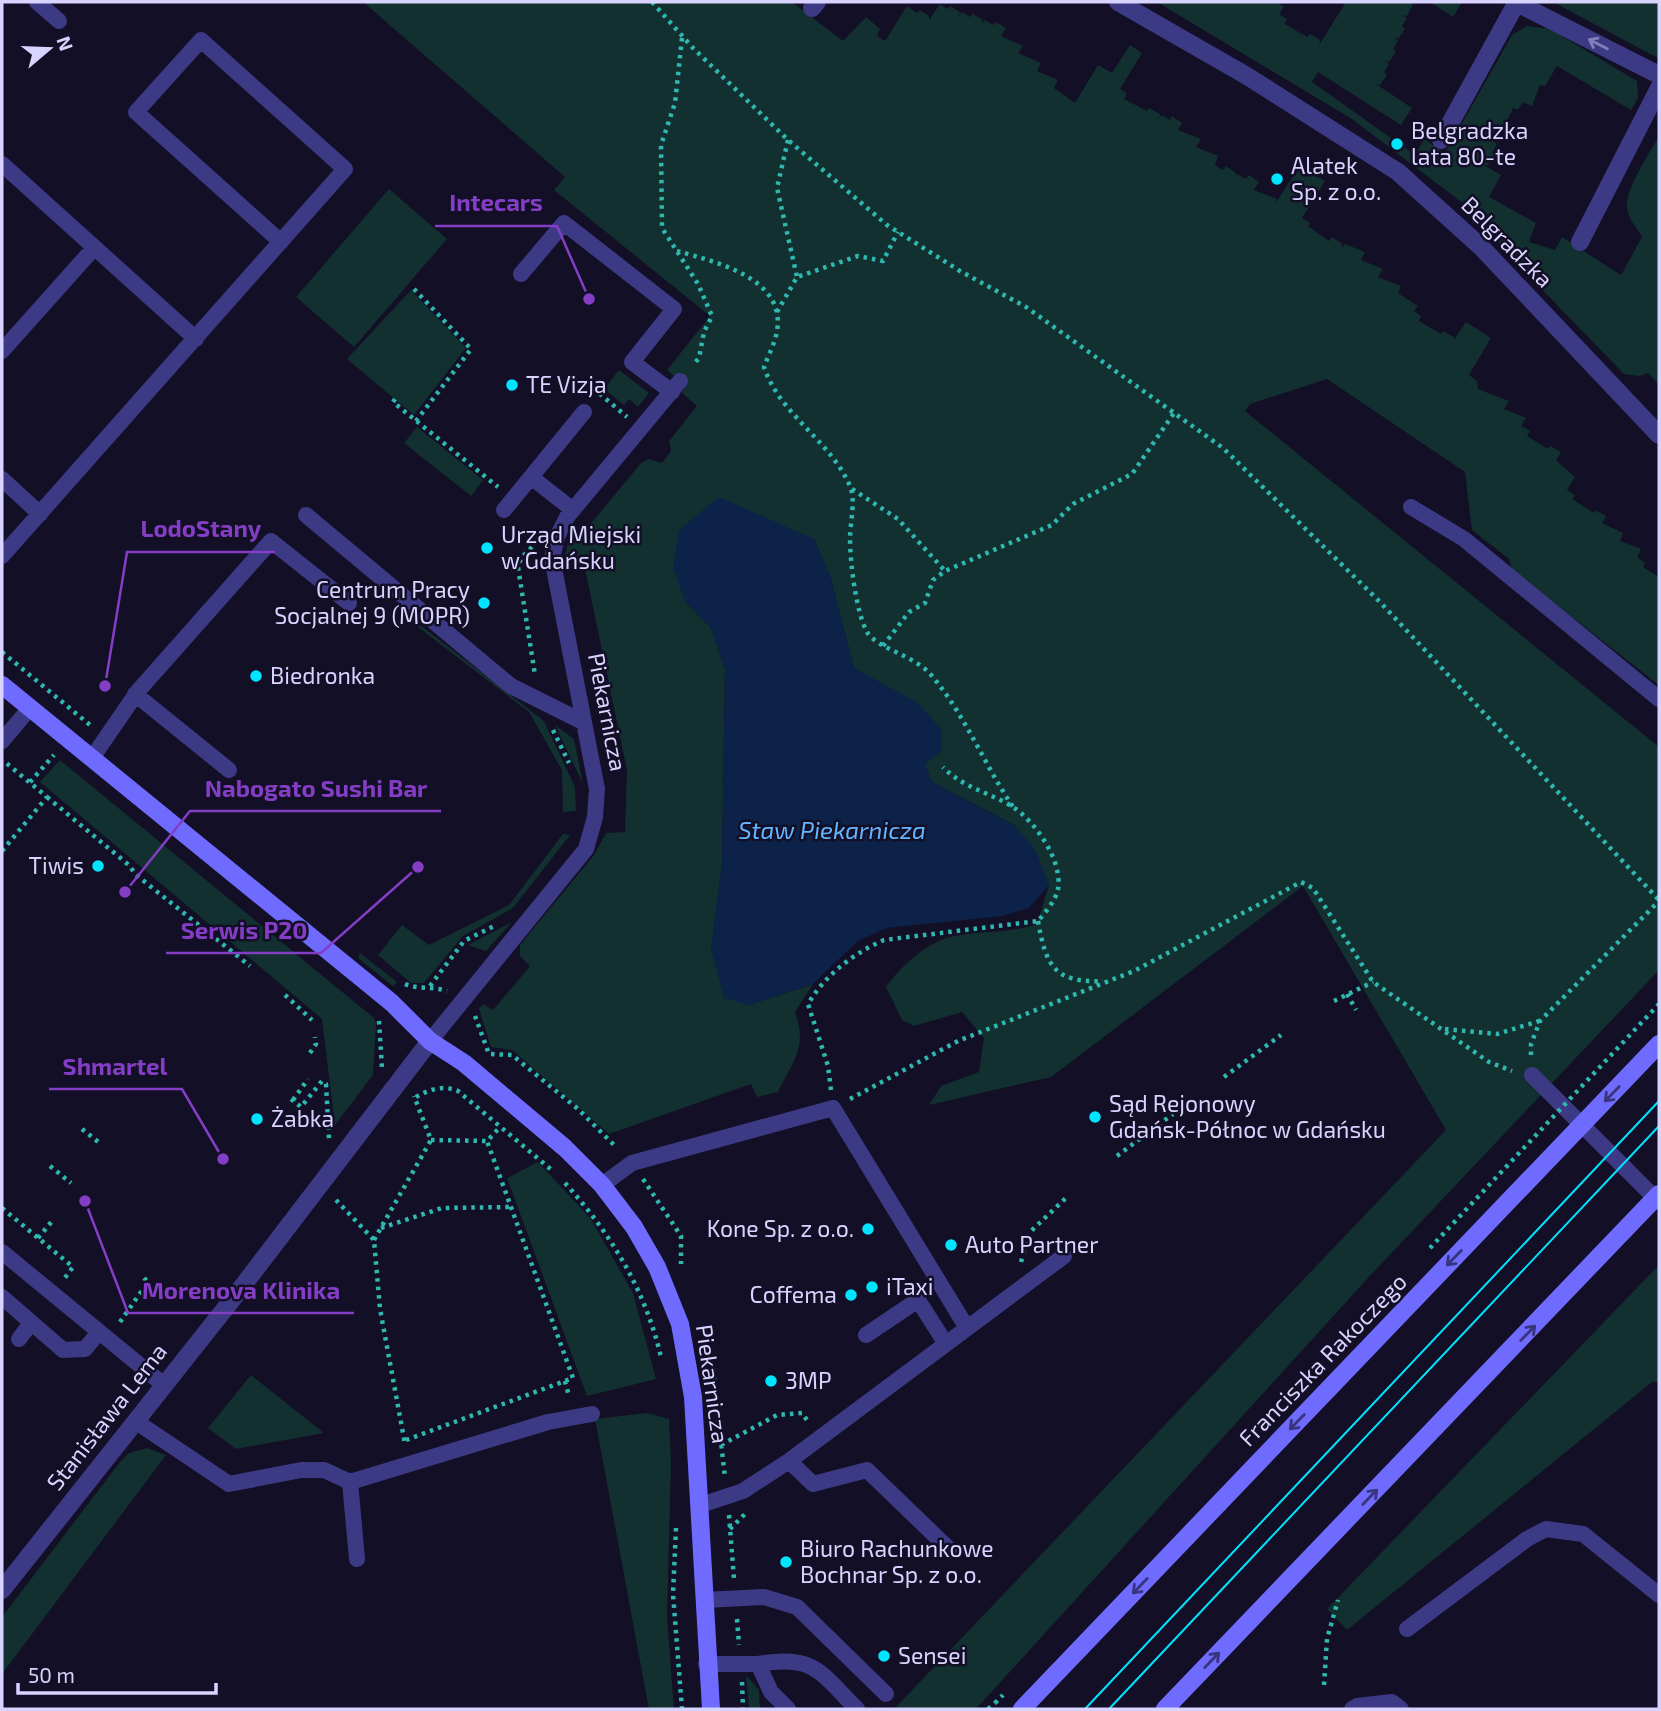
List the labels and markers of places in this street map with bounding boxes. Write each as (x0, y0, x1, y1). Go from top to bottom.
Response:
place label: Belgradzka lata 80-te (1411, 116, 1528, 170)
marker: Belgradzka lata 80-te (1389, 136, 1405, 152)
place label: Alatek Sp. z o.o. (1291, 151, 1381, 205)
marker: Alatek Sp. z o.o. (1269, 171, 1285, 187)
callout: Intecars (435, 181, 557, 226)
place label: TE Vizja (526, 370, 607, 398)
marker: TE Vizja (504, 377, 520, 393)
callout: LodoStany (127, 507, 275, 552)
place label: Urząd Miejski w Gdańsku (501, 520, 641, 574)
marker: Urząd Miejski w Gdańsku (479, 540, 495, 556)
place label: Centrum Pracy Socjalnej 9 (MOPR) (274, 575, 470, 629)
marker: Centrum Pracy Socjalnej 9 (MOPR) (476, 595, 492, 611)
place label: Biedronka (270, 661, 375, 689)
marker: Biedronka (248, 668, 264, 684)
callout: Nabogato Sushi Bar (190, 766, 441, 811)
place label: Tiwis (29, 851, 84, 879)
marker: Tiwis (90, 858, 106, 874)
callout: Serwis P20 (166, 908, 321, 953)
callout: Shmartel (49, 1044, 182, 1089)
place label: Sąd Rejonowy Gdańsk-Północ w Gdańsku (1109, 1089, 1386, 1143)
place label: Żabka (271, 1104, 334, 1132)
marker: Sąd Rejonowy Gdańsk-Północ w Gdańsku (1087, 1109, 1103, 1125)
marker: Żabka (249, 1111, 265, 1127)
place label: Kone Sp. z o.o. (707, 1214, 854, 1242)
marker: Kone Sp. z o.o. (860, 1221, 876, 1237)
place label: Auto Partner (965, 1230, 1098, 1258)
marker: Auto Partner (943, 1237, 959, 1253)
callout: Morenova Klinika (128, 1268, 354, 1313)
place label: iTaxi (886, 1272, 933, 1300)
marker: iTaxi (864, 1279, 880, 1295)
place label: Coffema (750, 1280, 837, 1308)
marker: Coffema (843, 1287, 859, 1303)
place label: 3MP (785, 1366, 832, 1394)
marker: 3MP (763, 1373, 779, 1389)
place label: Biuro Rachunkowe Bochnar Sp. z o.o. (800, 1534, 994, 1588)
marker: Biuro Rachunkowe Bochnar Sp. z o.o. (778, 1554, 794, 1570)
place label: Sensei (898, 1641, 966, 1669)
marker: Sensei (876, 1648, 892, 1664)

